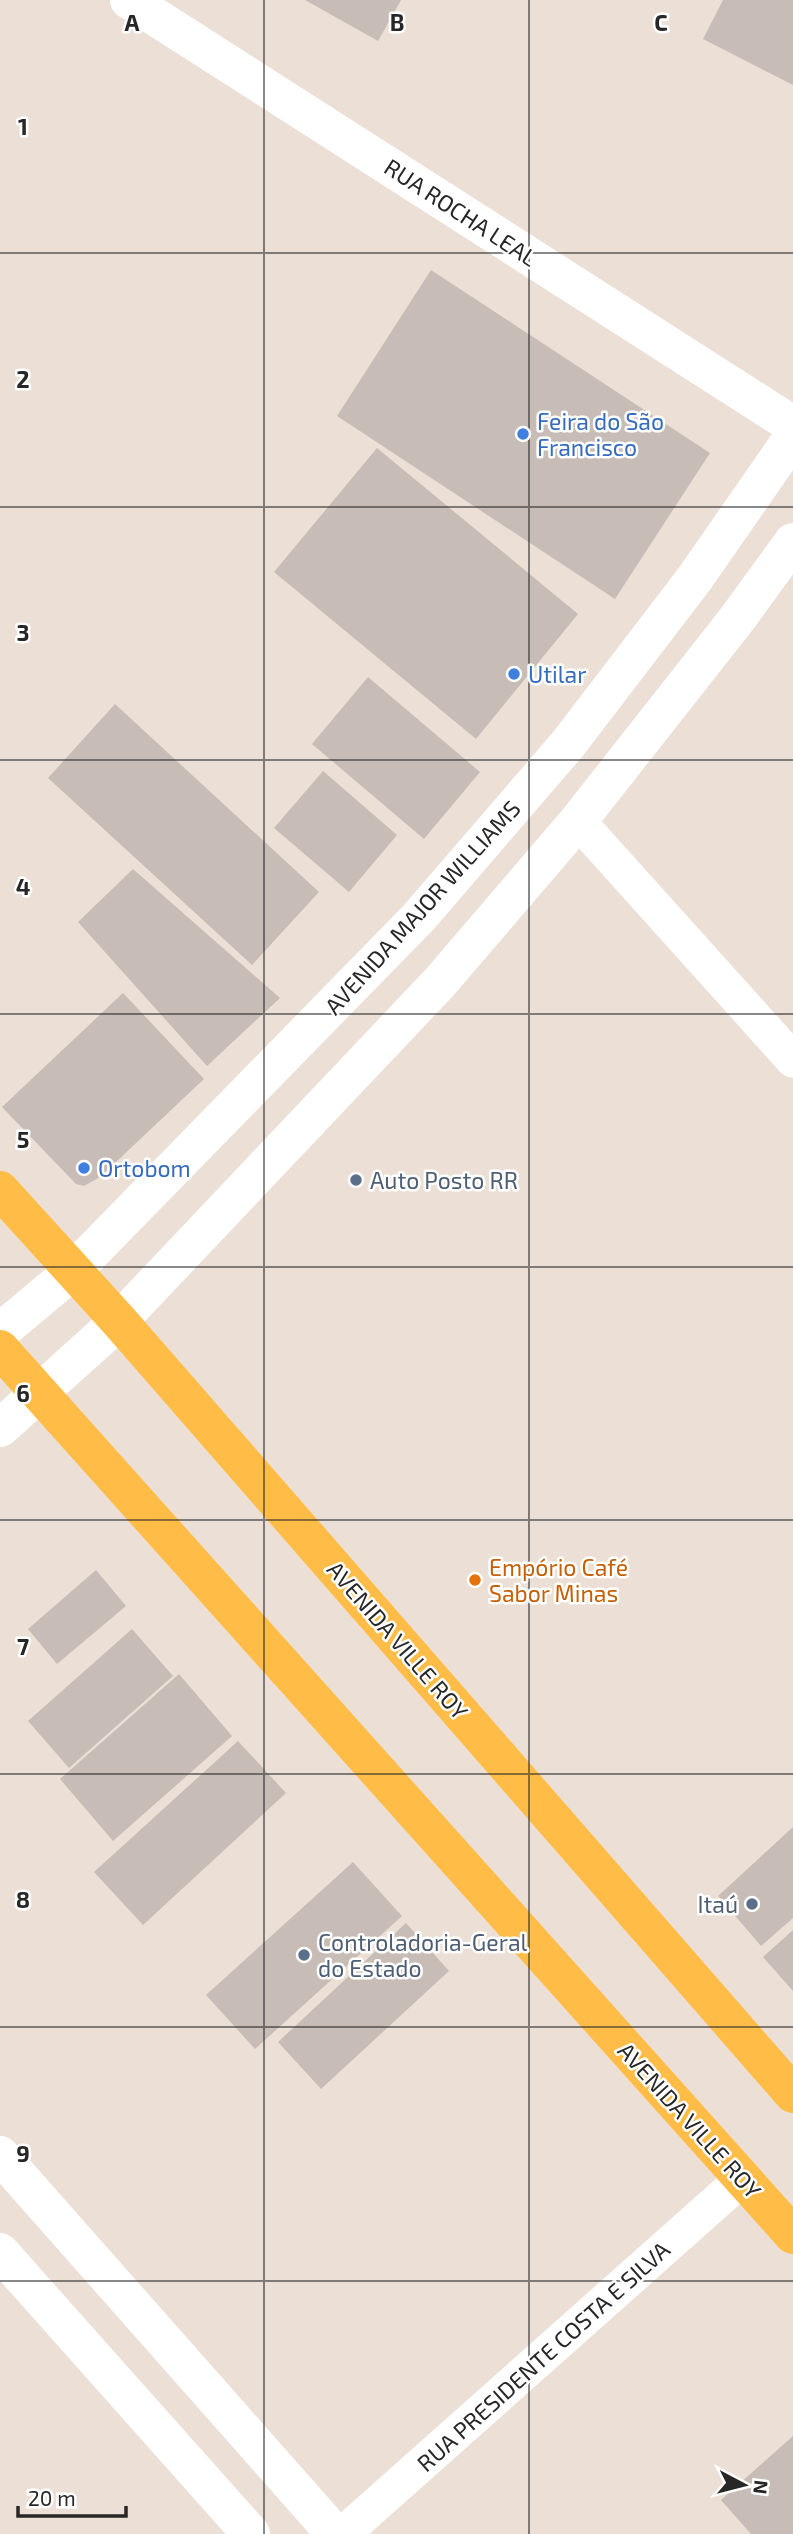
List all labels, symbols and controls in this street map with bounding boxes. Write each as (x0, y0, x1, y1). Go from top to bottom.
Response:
text: A (124, 8, 140, 36)
text: B (390, 8, 404, 36)
text: C (654, 8, 668, 36)
text: 1 (18, 112, 28, 140)
street label: RUA ROCHA LEAL (380, 152, 543, 272)
text: 2 (16, 365, 30, 393)
place label: Feira do São Francisco (537, 407, 664, 461)
marker: Feira do São Francisco (515, 426, 531, 442)
text: 3 (16, 618, 30, 646)
place label: Utilar (528, 660, 586, 688)
marker: Utilar (506, 666, 522, 682)
street label: AVENIDA MAJOR WILLIAMS (318, 794, 526, 1020)
text: 4 (16, 872, 30, 900)
text: 5 (17, 1125, 29, 1153)
place label: Ortobom (98, 1154, 191, 1182)
marker: Ortobom (76, 1160, 92, 1176)
place label: Auto Posto RR (370, 1166, 518, 1194)
marker: Auto Posto RR (348, 1172, 364, 1188)
text: 6 (16, 1379, 30, 1407)
place label: Empório Café Sabor Minas (489, 1553, 628, 1607)
street label: AVENIDA VILLE ROY (322, 1555, 474, 1725)
marker: Empório Café Sabor Minas (467, 1572, 483, 1588)
text: 7 (17, 1632, 29, 1660)
text: 8 (16, 1885, 30, 1913)
place label: Itaú (697, 1890, 738, 1918)
marker: Itaú (744, 1896, 760, 1912)
place label: Controladoria-Geral do Estado (318, 1928, 528, 1982)
marker: Controladoria-Geral do Estado (296, 1947, 312, 1963)
street label: AVENIDA VILLE ROY (613, 2036, 767, 2204)
text: 9 (16, 2139, 30, 2167)
street label: RUA PRESIDENTE COSTA E SILVA (411, 2235, 676, 2477)
north arrow (709, 2450, 779, 2520)
scale bar (18, 2474, 126, 2518)
text: N (749, 2479, 774, 2495)
text: 20 m (28, 2485, 76, 2510)

